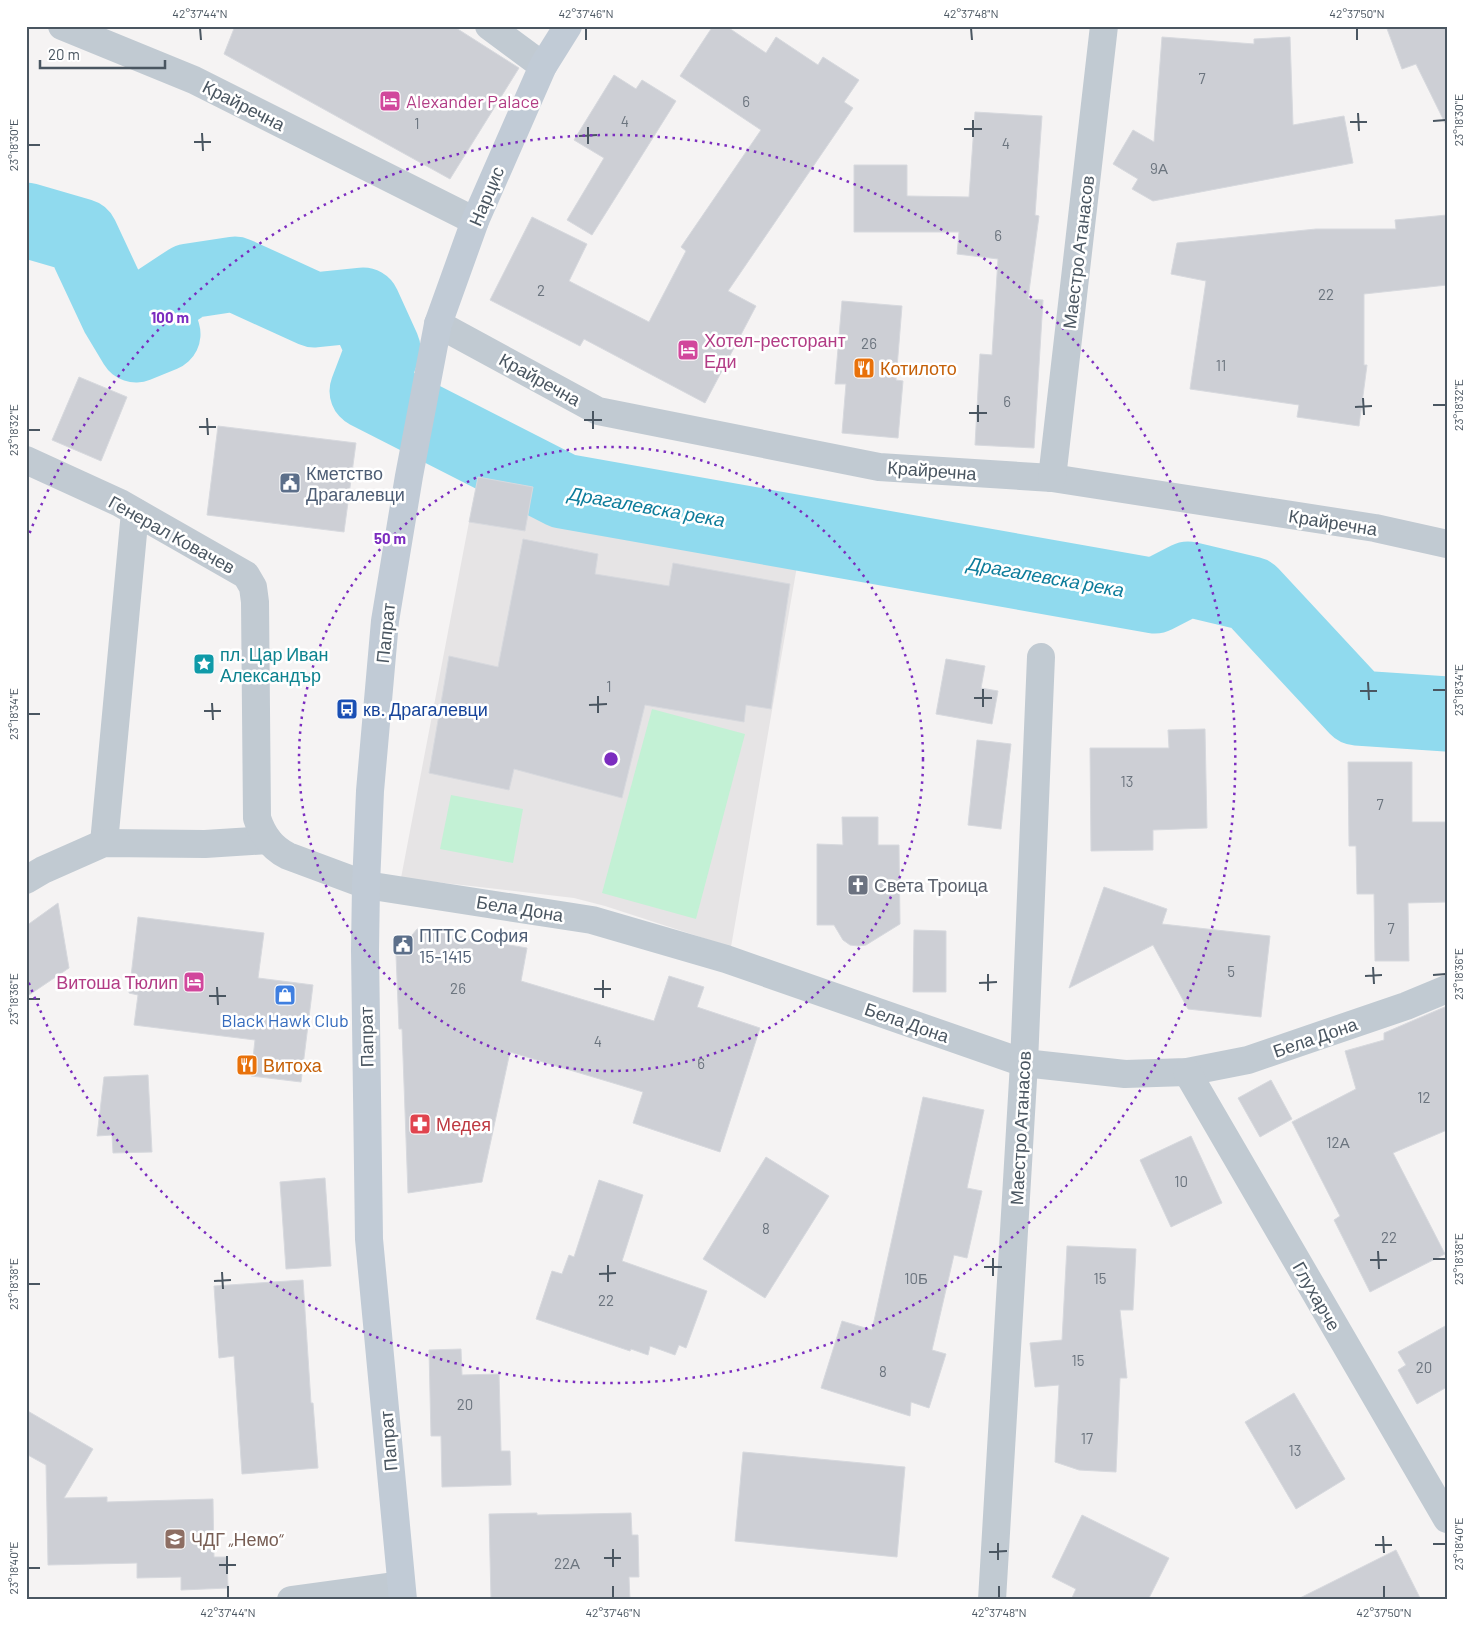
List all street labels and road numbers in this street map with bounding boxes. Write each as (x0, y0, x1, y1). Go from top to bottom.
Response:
street label: Крайречна (199, 75, 290, 136)
street label: Нарцис (464, 163, 508, 229)
street label: Маестро Атанасов (1058, 174, 1098, 330)
street label: Крайречна (496, 348, 585, 411)
street label: Крайречна (887, 456, 978, 484)
street label: Генерал Ковачев (105, 490, 239, 578)
street label: Крайречна (1287, 504, 1380, 540)
street label: Папрат (371, 602, 399, 664)
street label: Бела Дона (475, 890, 566, 926)
street label: Бела Дона (862, 997, 953, 1047)
street label: Папрат (354, 1007, 378, 1067)
street label: Бела Дона (1270, 1012, 1361, 1062)
street label: Маестро Атанасов (1005, 1050, 1035, 1206)
street label: Глухарче (1288, 1258, 1346, 1334)
street label: Папрат (374, 1410, 402, 1472)

